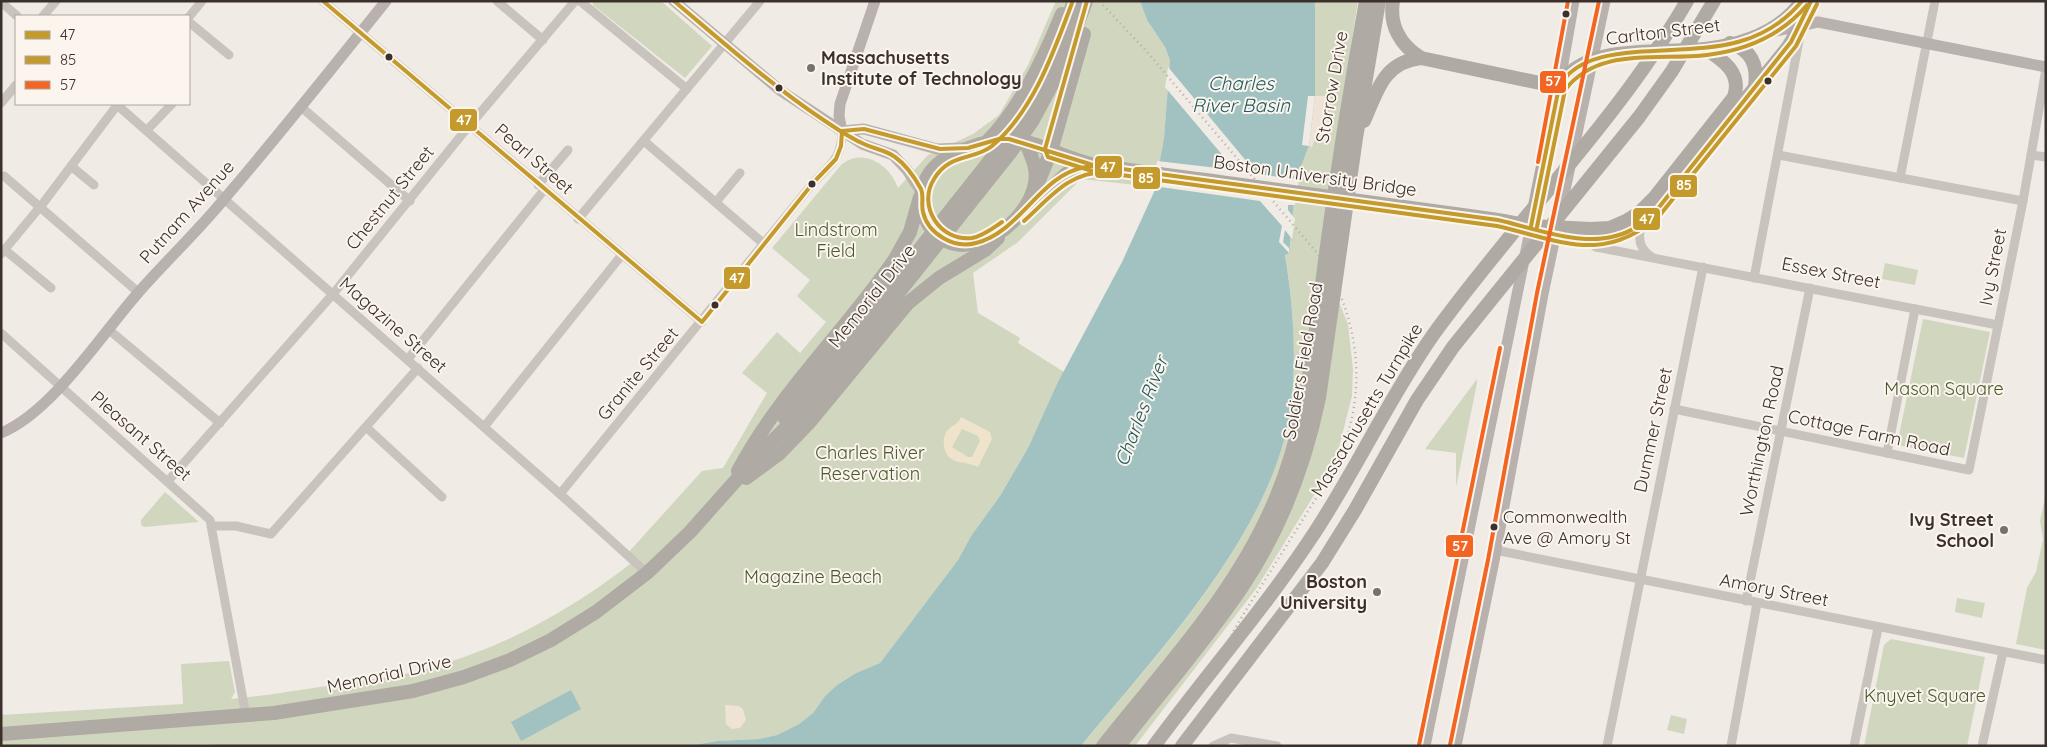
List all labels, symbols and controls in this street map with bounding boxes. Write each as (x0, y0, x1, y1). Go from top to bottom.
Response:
unlabelled marker (1561, 9, 1571, 19)
street label: Carlton Street (1604, 13, 1721, 50)
legend (15, 15, 190, 105)
text: 47 (60, 25, 75, 44)
street label: Storrow Drive (1310, 29, 1353, 145)
place label: Massachusetts Institute of Technology (821, 46, 1022, 90)
text: 85 (60, 50, 76, 69)
unlabelled marker (384, 52, 394, 62)
marker: Massachusetts Institute of Technology (805, 62, 817, 74)
line badge: 57 (1539, 70, 1567, 94)
water label: Charles River Basin (1192, 71, 1291, 117)
text: 57 (1545, 72, 1561, 90)
text: 57 (60, 75, 76, 94)
unlabelled marker (1763, 76, 1773, 86)
unlabelled marker (774, 83, 784, 93)
line badge: 47 (449, 108, 478, 132)
text: 47 (456, 111, 472, 129)
street label: Pearl Street (490, 118, 578, 199)
street label: Chestnut Street (341, 141, 439, 254)
street label: Boston University Bridge (1212, 150, 1418, 201)
street label: Putnam Avenue (134, 155, 239, 268)
line badge: 47 (1094, 155, 1123, 179)
text: 47 (1100, 158, 1116, 176)
line badge: 85 (1132, 166, 1161, 190)
text: 85 (1138, 169, 1154, 187)
line badge: 85 (1669, 174, 1698, 198)
text: 85 (1676, 176, 1692, 194)
unlabelled marker (807, 179, 817, 189)
line badge: 47 (1632, 207, 1661, 231)
text: 47 (1639, 210, 1655, 228)
park label: Lindstrom Field (794, 218, 878, 262)
street label: Ivy Street (1974, 226, 2011, 308)
street label: Memorial Drive (823, 239, 920, 352)
street label: Essex Street (1780, 252, 1882, 293)
line badge: 47 (723, 266, 751, 290)
text: 47 (729, 269, 745, 287)
street label: Magazine Street (335, 272, 452, 378)
street label: Soldiers Field Road (1277, 281, 1328, 441)
unlabelled marker (710, 300, 720, 310)
street label: Massachusetts Turnpike (1306, 319, 1428, 501)
street label: Granite Street (592, 322, 683, 425)
water label: Charles River (1109, 350, 1174, 469)
street label: Worthington Road (1734, 363, 1789, 518)
street label: Dummer Street (1628, 365, 1677, 495)
park label: Mason Square (1884, 377, 2004, 400)
street label: Pleasant Street (86, 386, 196, 486)
street label: Cottage Farm Road (1786, 404, 1952, 461)
park label: Charles River Reservation (815, 441, 925, 485)
place label: Commonwealth Ave @ Amory St (1503, 506, 1631, 548)
place label: Ivy Street School (1909, 508, 1994, 552)
marker: Commonwealth Ave @ Amory St (1489, 522, 1499, 532)
marker: Ivy Street School (1998, 524, 2010, 536)
line badge: 57 (1445, 534, 1474, 558)
text: 57 (1452, 537, 1468, 555)
park label: Magazine Beach (744, 565, 882, 588)
street label: Amory Street (1718, 568, 1830, 611)
place label: Boston University (1280, 570, 1367, 614)
marker: Boston University (1371, 586, 1383, 598)
street label: Memorial Drive (325, 649, 453, 698)
park label: Knyvet Square (1864, 684, 1986, 707)

